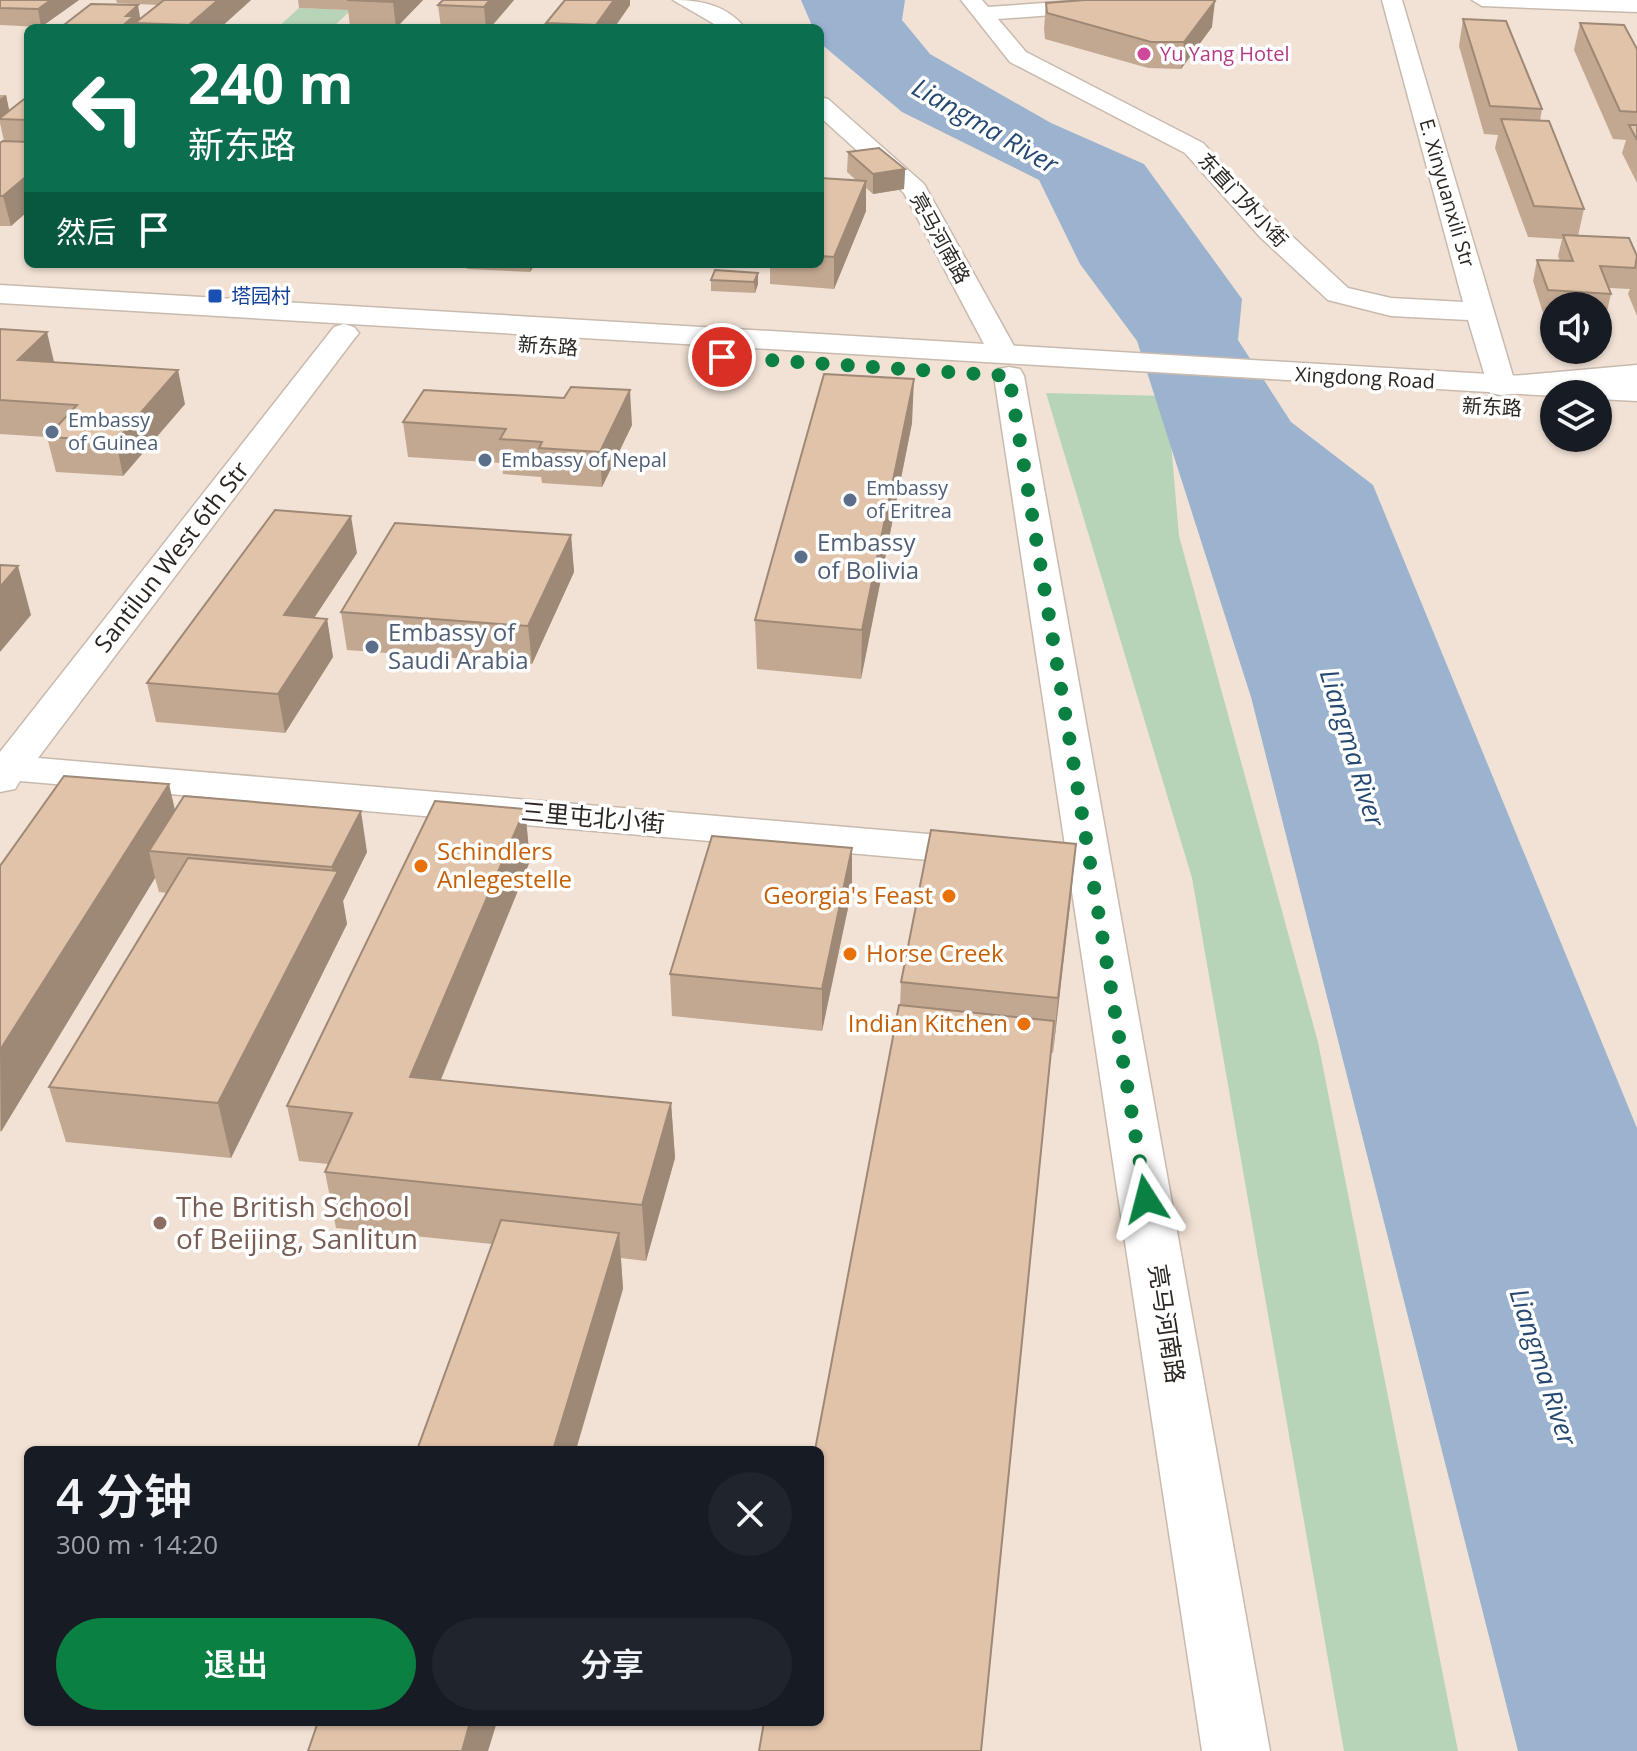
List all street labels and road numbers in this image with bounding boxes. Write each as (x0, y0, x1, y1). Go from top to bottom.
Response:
street label: E. Xinyuanxili Str (1413, 116, 1482, 270)
street label: 东直门外小街 (1193, 147, 1294, 253)
street label: 亮马河南路 (904, 187, 976, 288)
street label: 新东路 (517, 330, 579, 361)
street label: Xingdong Road (1294, 360, 1436, 395)
street label: 新东路 (1461, 391, 1523, 422)
street label: Santilun West 6th Str (86, 454, 256, 659)
street label: 三里屯北小街 (520, 794, 666, 839)
street label: 亮马河南路 (1142, 1262, 1193, 1386)

